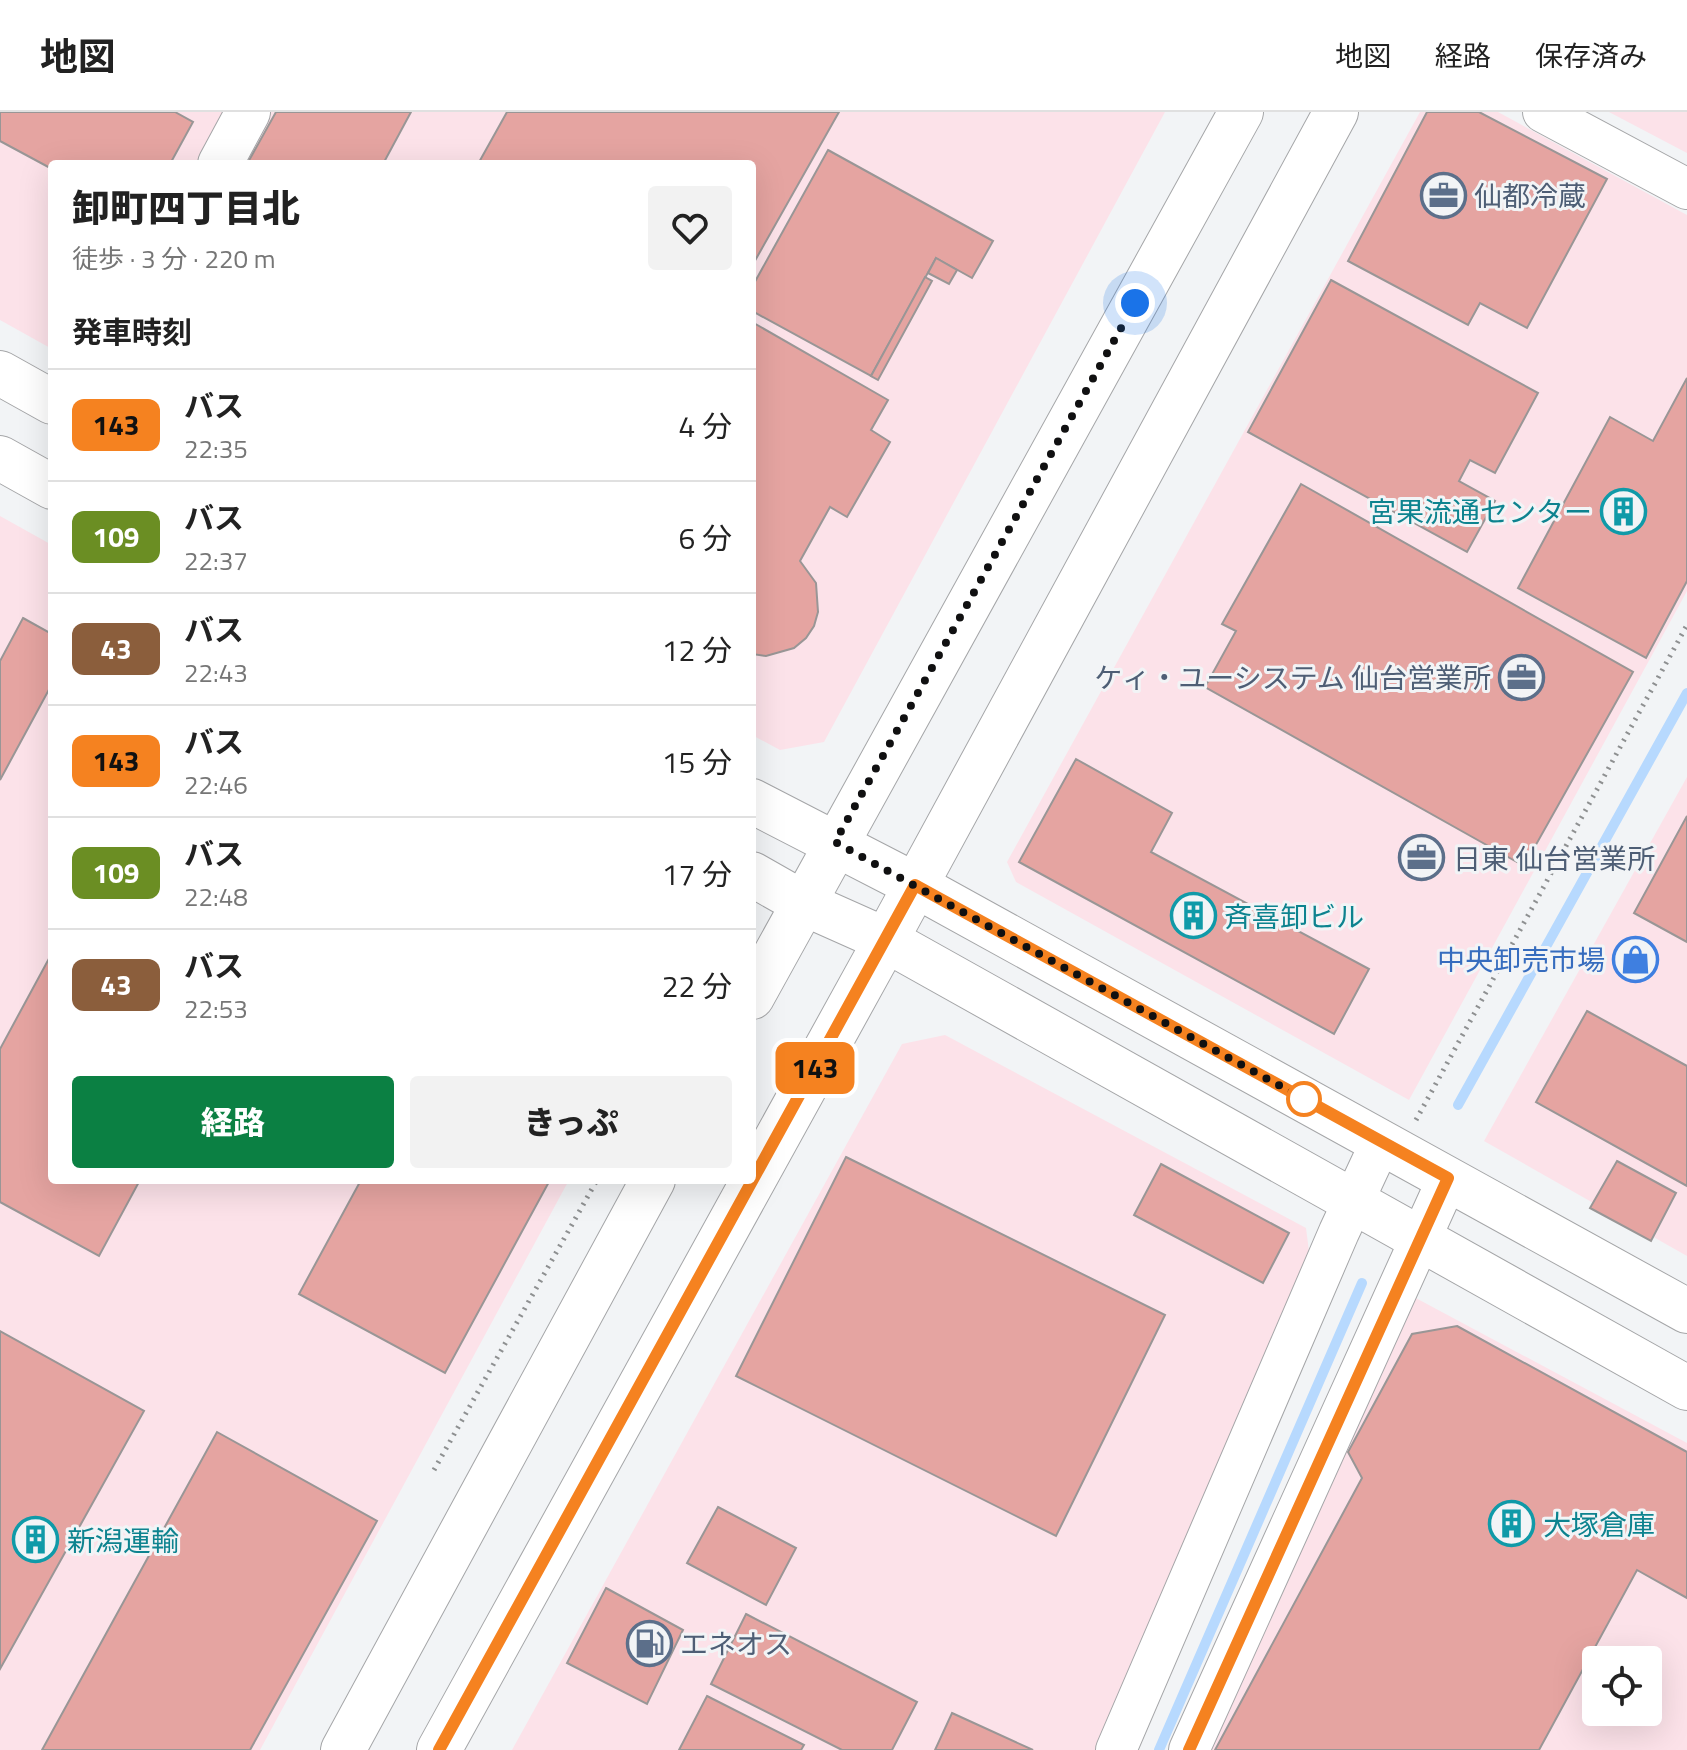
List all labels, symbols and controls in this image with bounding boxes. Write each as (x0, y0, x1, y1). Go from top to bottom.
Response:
text: 地図 (40, 27, 116, 85)
text: 地図 (1335, 34, 1391, 77)
text: 経路 (1435, 34, 1491, 77)
text: 保存済み (1535, 34, 1647, 77)
office icon: 仙都冷蔵 (1419, 171, 1467, 219)
place label: 仙都冷蔵 (1474, 174, 1586, 217)
text: 卸町四丁目北 (72, 179, 300, 237)
button: heart (648, 186, 732, 270)
text: 徒歩 · 3 分 · 220 m (72, 239, 276, 278)
your location (1115, 283, 1155, 323)
text: 発車時刻 (72, 309, 192, 355)
text: バス (184, 383, 244, 429)
text: 143 (92, 403, 140, 446)
text: 4 分 (679, 403, 732, 449)
text: 22:35 (184, 429, 248, 468)
building icon: 宮果流通センター (1599, 487, 1647, 535)
place label: 宮果流通センター (1368, 490, 1592, 533)
text: バス (184, 495, 244, 541)
text: 109 (92, 515, 140, 558)
text: 6 分 (679, 515, 732, 561)
text: 22:37 (184, 541, 248, 580)
text: バス (184, 607, 244, 653)
text: 43 (100, 627, 132, 670)
text: 12 分 (662, 627, 732, 673)
text: 22:43 (184, 653, 248, 692)
office icon: ケィ・ユーシステム 仙台営業所 (1498, 653, 1546, 701)
place label: ケィ・ユーシステム 仙台営業所 (1094, 656, 1491, 699)
text: バス (184, 719, 244, 765)
text: 143 (92, 739, 140, 782)
text: 15 分 (662, 739, 732, 785)
text: 22:46 (184, 765, 248, 804)
text: バス (184, 831, 244, 877)
office icon: 日東 仙台営業所 (1398, 834, 1446, 882)
place label: 日東 仙台営業所 (1453, 837, 1655, 880)
text: 109 (92, 851, 140, 894)
text: 17 分 (662, 851, 732, 897)
text: 22:48 (184, 877, 248, 916)
building icon: 斉喜卸ビル (1169, 892, 1217, 940)
place label: 斉喜卸ビル (1224, 895, 1364, 938)
shop icon: 中央卸売市場 (1612, 935, 1660, 983)
place label: 中央卸売市場 (1437, 938, 1605, 981)
text: バス (184, 943, 244, 989)
text: 43 (100, 963, 132, 1006)
text: 22 分 (662, 963, 732, 1009)
text: 22:53 (184, 989, 248, 1028)
line badge: 143 (769, 1042, 861, 1094)
text: 143 (791, 1046, 839, 1089)
button: 経路 (72, 1076, 394, 1168)
button: きっぷ (410, 1076, 732, 1168)
unlabelled marker (1287, 1082, 1321, 1116)
building icon: 大塚倉庫 (1488, 1500, 1536, 1548)
place label: 大塚倉庫 (1543, 1503, 1655, 1546)
building icon: 新潟運輸 (12, 1516, 60, 1564)
place label: 新潟運輸 (67, 1519, 179, 1562)
fuel station icon: エネオス (625, 1619, 673, 1667)
place label: エネオス (680, 1622, 792, 1665)
map controls (1582, 1646, 1662, 1726)
button: locate (1582, 1646, 1662, 1726)

